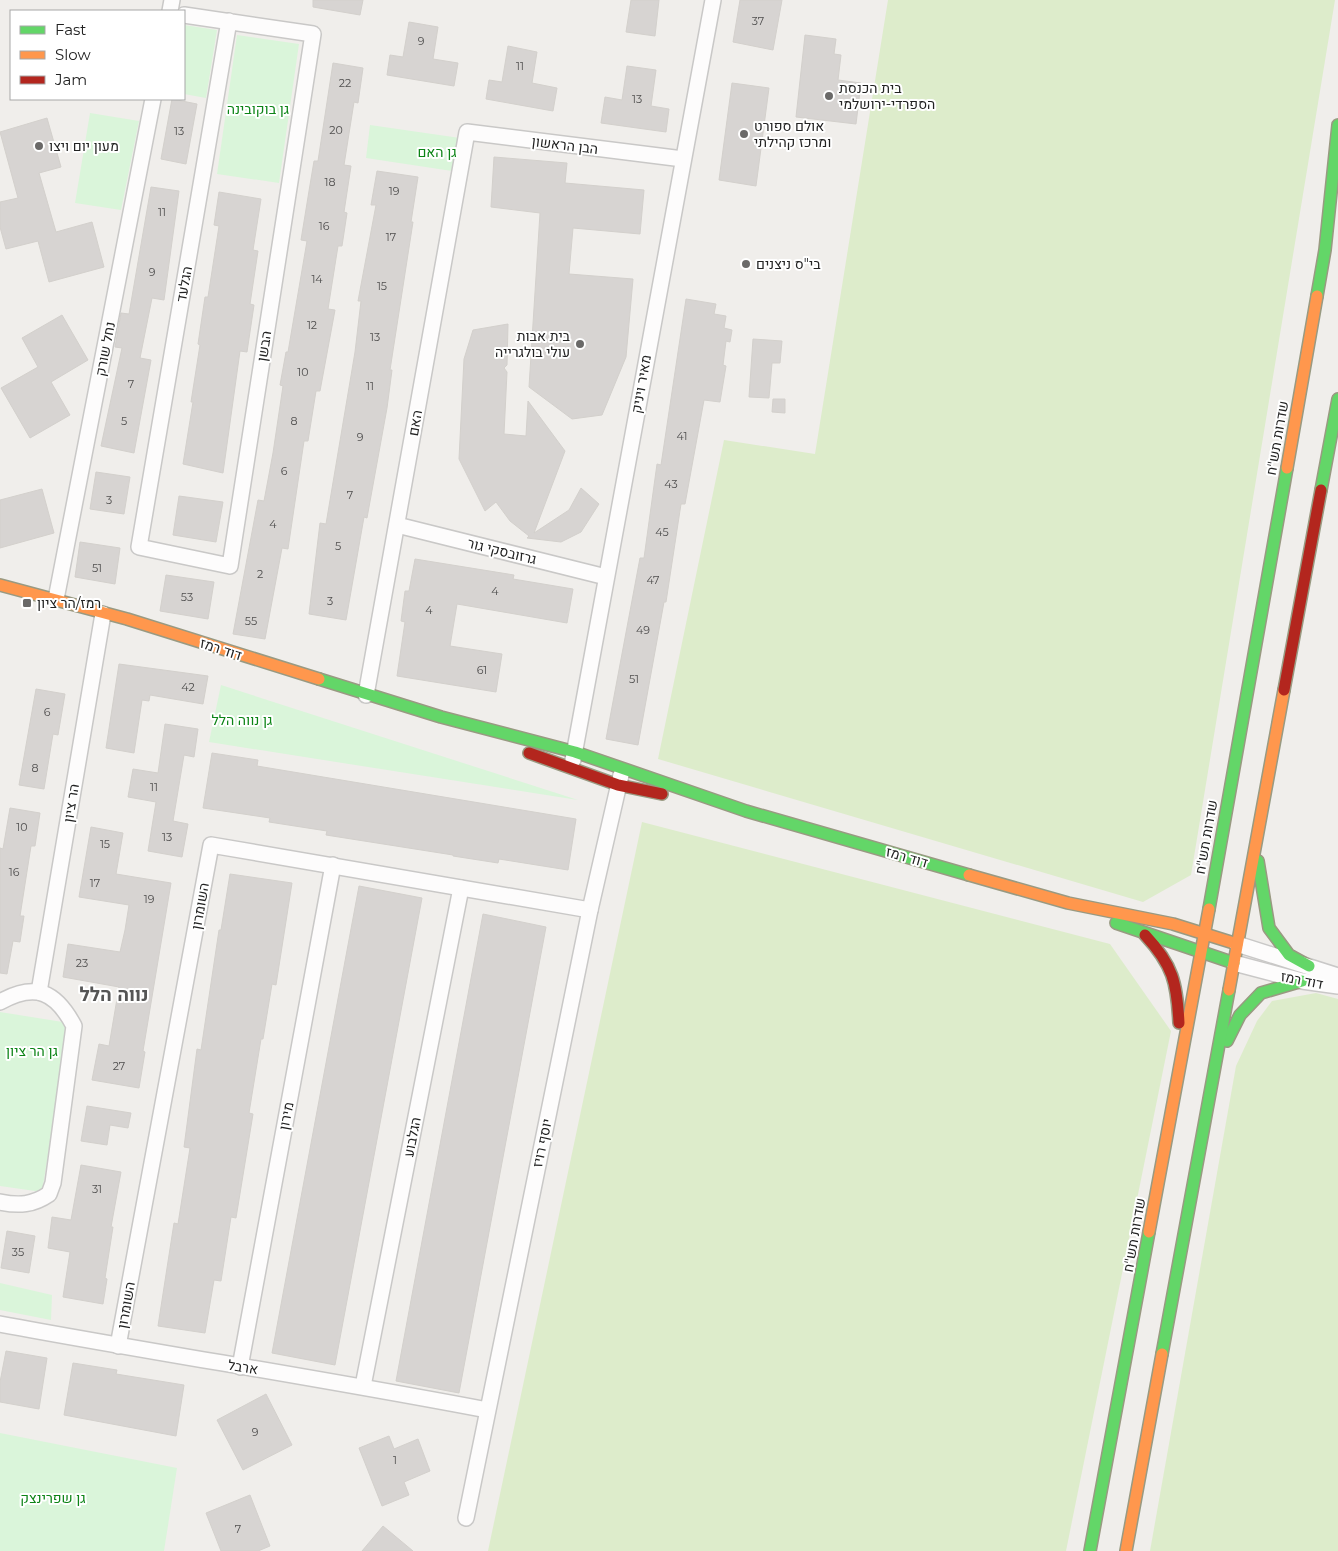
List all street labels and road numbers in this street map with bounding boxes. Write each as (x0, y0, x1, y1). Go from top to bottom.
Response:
street label: הבן הראשון (531, 132, 599, 158)
street label: הגלעד (172, 265, 196, 303)
street label: נחל שורק (91, 320, 119, 378)
street label: הבשן (253, 329, 275, 363)
street label: מאיר ויניק (627, 353, 655, 415)
street label: שדרות תש"ח (1262, 399, 1292, 477)
street label: האם (404, 409, 426, 437)
street label: גרזובסקי גור (466, 534, 538, 568)
street label: דוד רמז (198, 634, 244, 664)
street label: הר ציון (59, 782, 83, 824)
street label: שדרות תש"ח (1191, 798, 1221, 876)
street label: דוד רמז (884, 842, 930, 872)
street label: השומרון (187, 881, 213, 931)
street label: דוד רמז (1279, 967, 1325, 993)
street label: מירון (274, 1100, 298, 1132)
street label: הגלבוע (399, 1115, 425, 1159)
street label: יוסף רויז (528, 1117, 556, 1169)
street label: שדרות תש"ח (1119, 1196, 1149, 1274)
street label: השומרון (113, 1280, 139, 1330)
street label: ארבל (227, 1356, 259, 1378)

